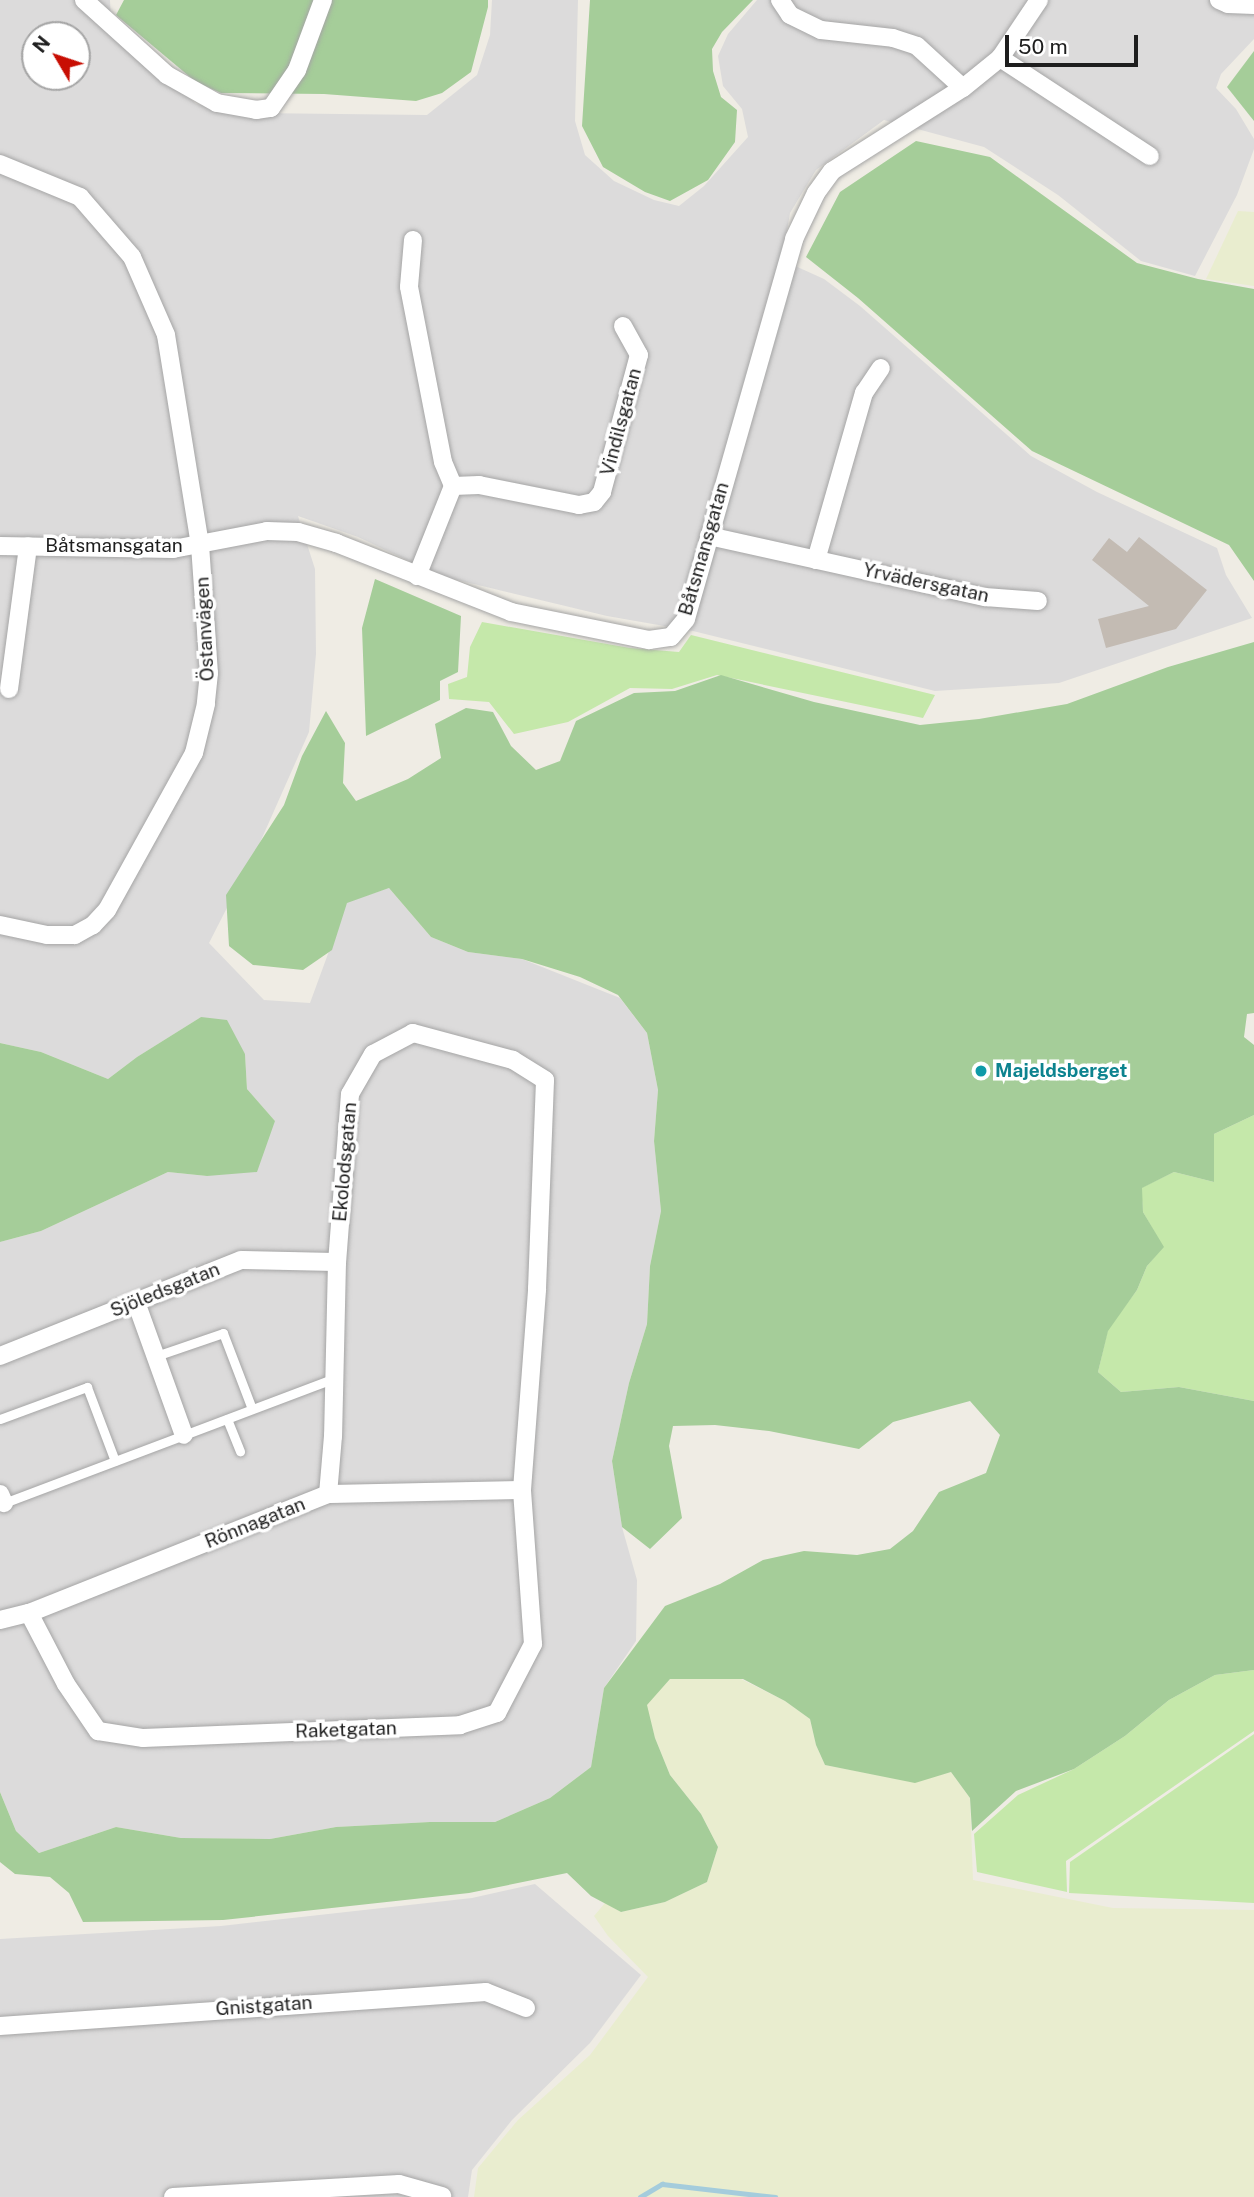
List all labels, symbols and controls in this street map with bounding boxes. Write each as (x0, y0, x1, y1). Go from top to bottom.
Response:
north arrow (21, 21, 91, 91)
scale bar (1009, 21, 1142, 65)
text: N (28, 31, 54, 57)
text: 50 m (1018, 34, 1068, 59)
street label: Vindilsgatan (596, 366, 646, 478)
street label: Båtsmansgatan (674, 480, 734, 618)
street label: Båtsmansgatan (45, 535, 183, 557)
street label: Yrvädersgatan (861, 559, 991, 607)
street label: Östanvägen (191, 576, 219, 682)
place label: Majeldsberget (995, 1060, 1127, 1082)
marker: Majeldsberget (973, 1063, 989, 1079)
street label: Ekolodsgatan (328, 1101, 362, 1223)
street label: Sjöledsgatan (107, 1258, 223, 1322)
street label: Rönnagatan (202, 1493, 308, 1553)
street label: Raketgatan (295, 1717, 397, 1743)
street label: Gnistgatan (215, 1991, 313, 2021)

